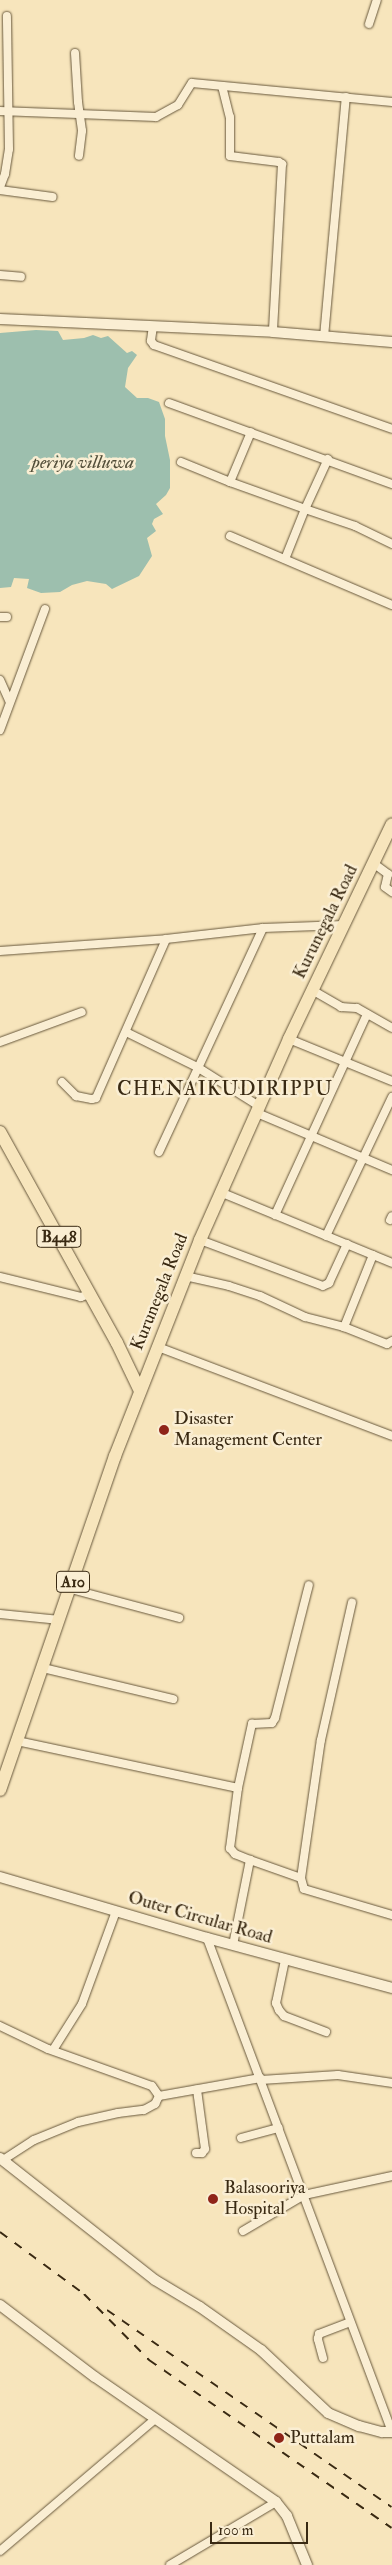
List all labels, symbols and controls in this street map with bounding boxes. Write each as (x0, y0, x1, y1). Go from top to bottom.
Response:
water label: periya villuwa (32, 452, 134, 474)
street label: Kurunegala Road (289, 861, 363, 983)
district label: CHENAIKUDIRIPPU (115, 1076, 335, 1100)
road number: B448 (35, 1224, 83, 1250)
street label: Kurunegala Road (127, 1230, 193, 1354)
place label: Disaster Management Center (174, 1409, 322, 1452)
marker: Disaster Management Center (158, 1424, 170, 1436)
road number: A10 (56, 1568, 90, 1595)
street label: Outer Circular Road (125, 1887, 275, 1949)
place label: Balasooriya Hospital (224, 2178, 305, 2220)
marker: Balasooriya Hospital (206, 2192, 220, 2206)
place label: Puttalam (290, 2427, 355, 2449)
marker: Puttalam (272, 2431, 286, 2445)
scale bar (212, 2512, 310, 2544)
text: 100 m (218, 2521, 253, 2540)

